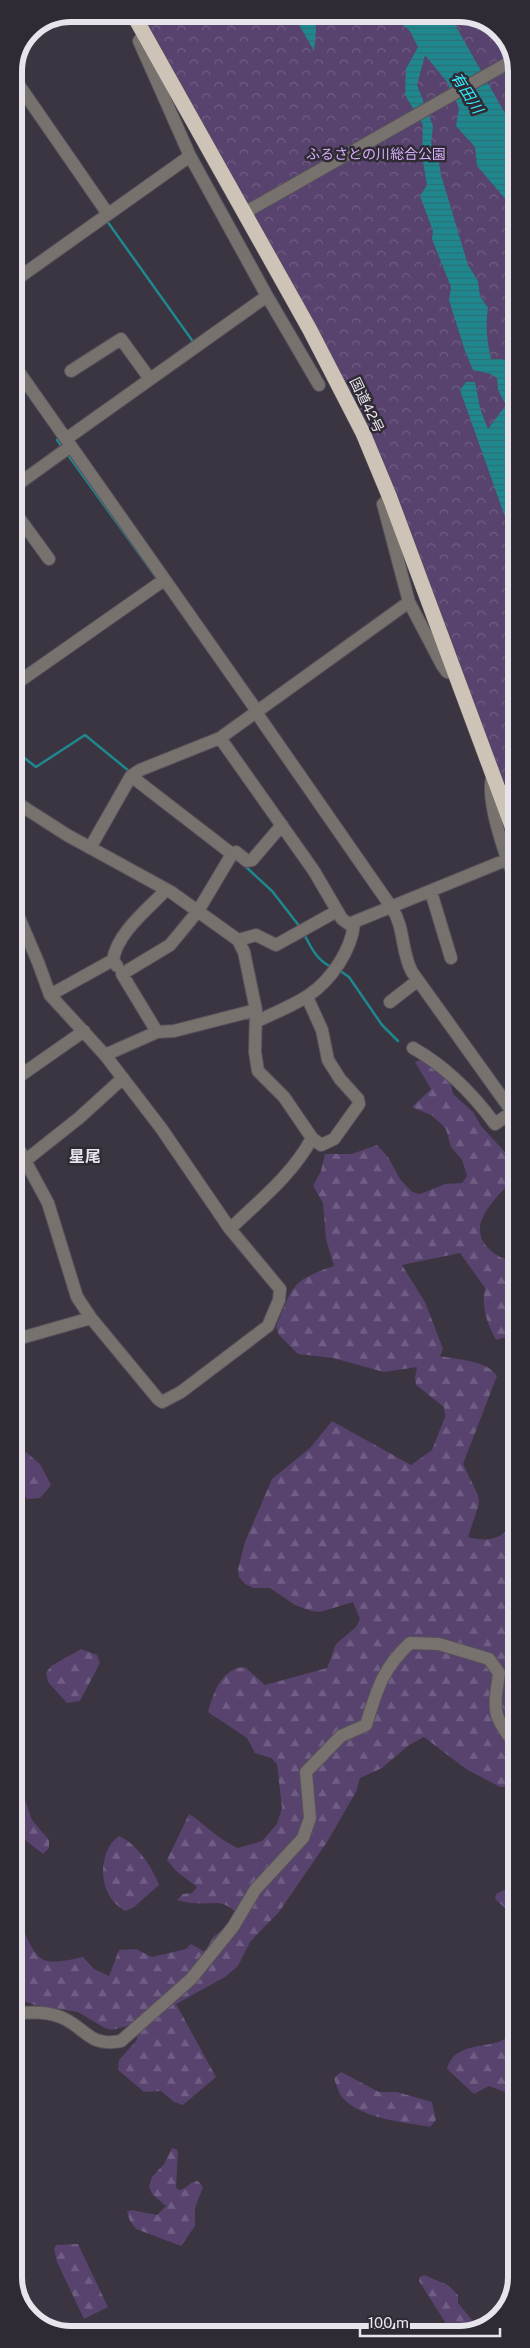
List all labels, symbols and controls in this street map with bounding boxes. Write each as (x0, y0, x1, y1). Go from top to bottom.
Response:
water label: 有田川 (448, 69, 488, 118)
park label: ふるさとの川総合公園 (306, 146, 446, 162)
street label: 国道42号 (347, 375, 387, 435)
district label: 星尾 (69, 1147, 101, 1166)
scale bar (360, 2306, 500, 2338)
text: 100 m (368, 2314, 409, 2331)

